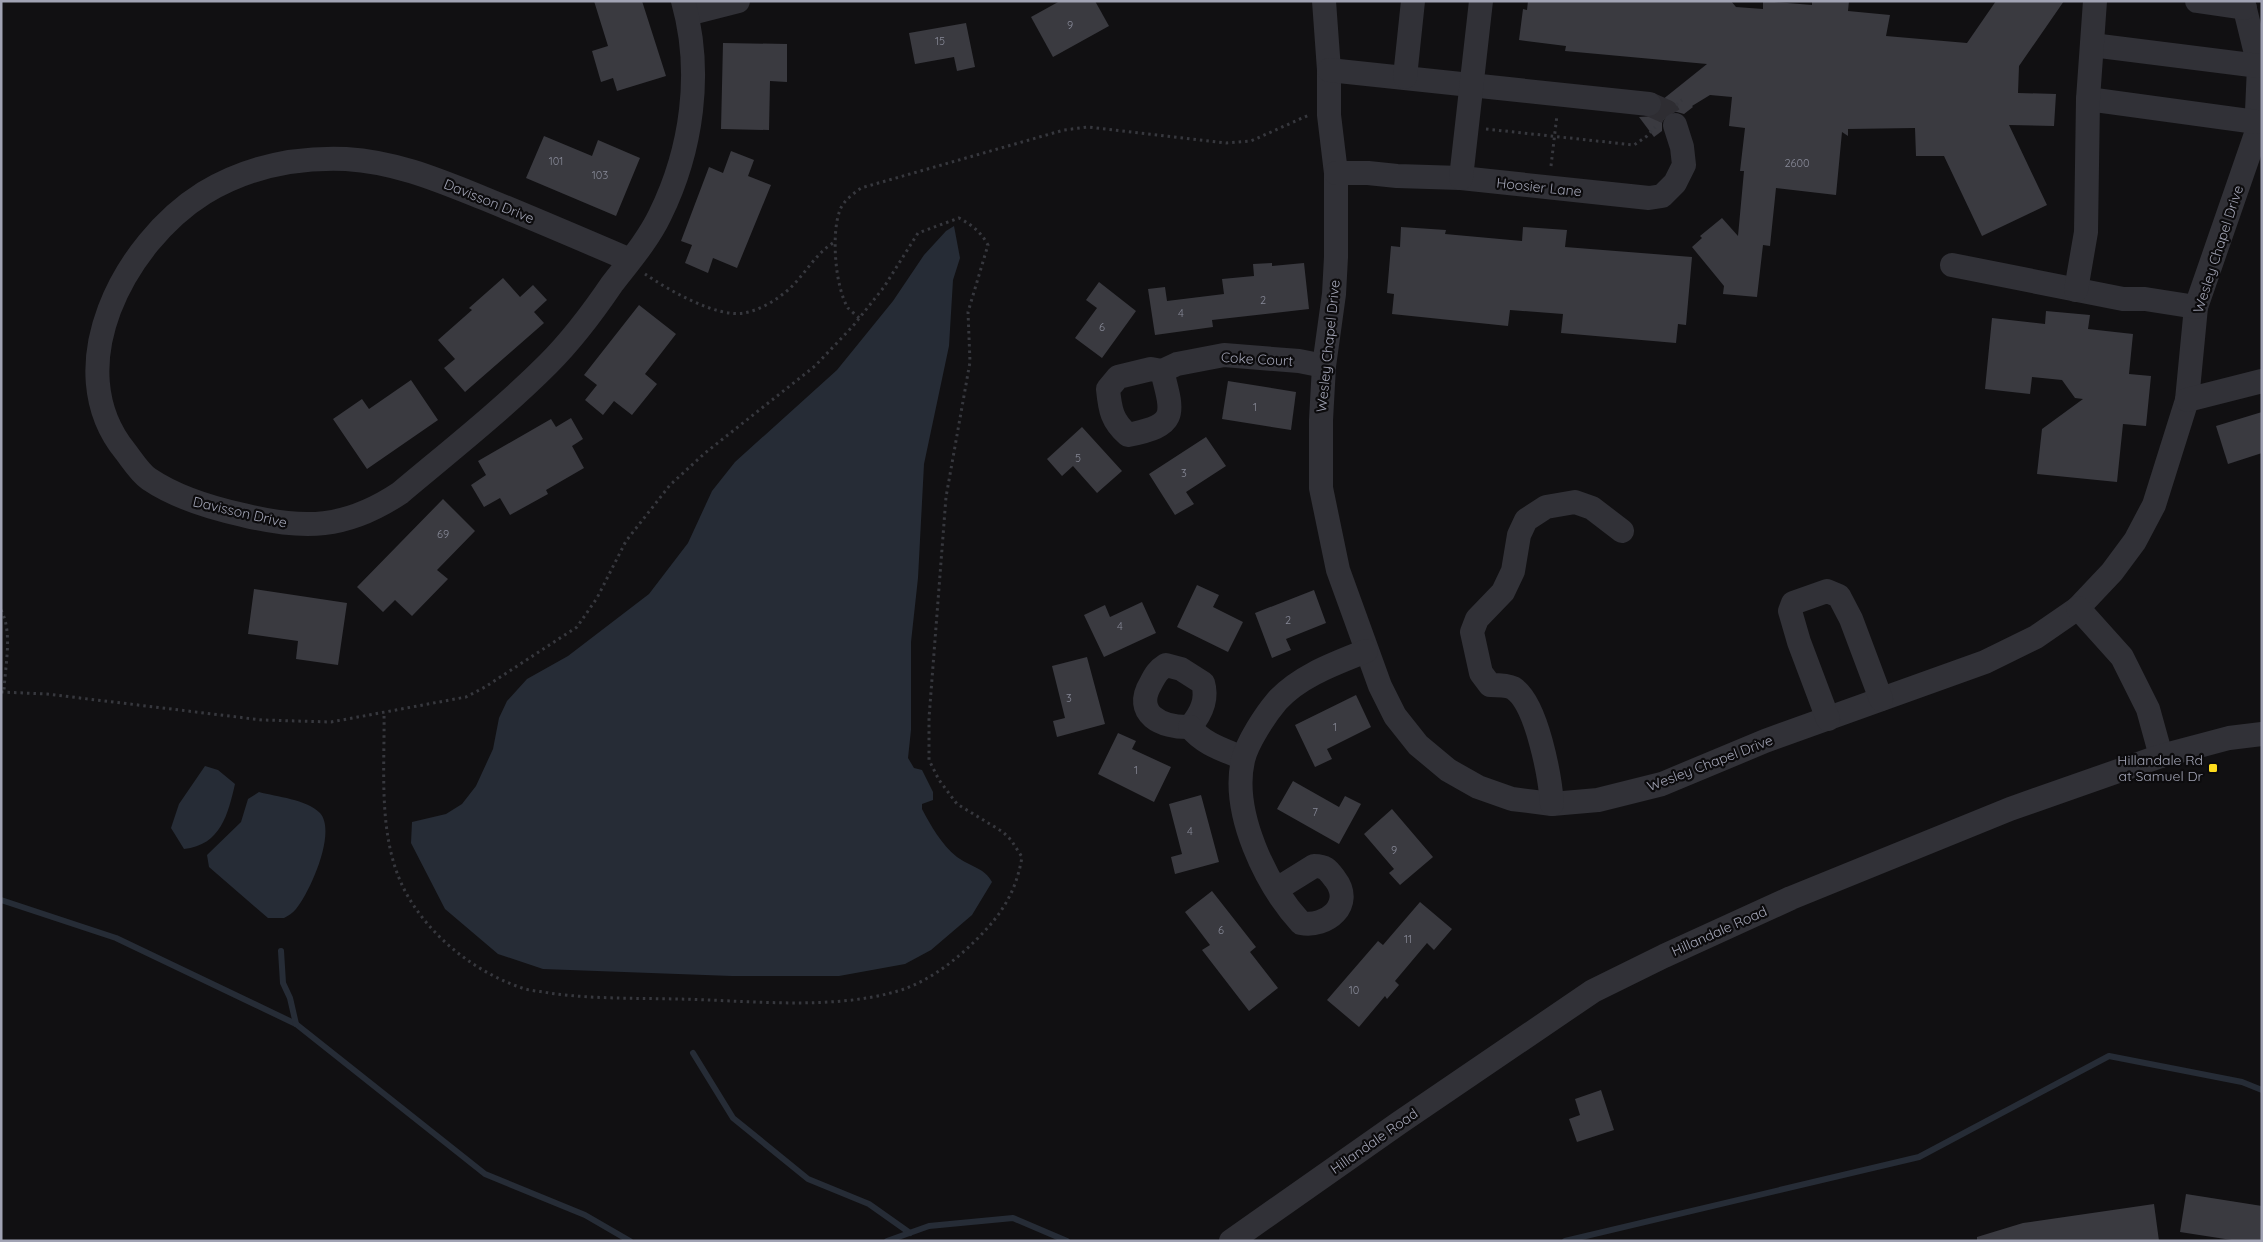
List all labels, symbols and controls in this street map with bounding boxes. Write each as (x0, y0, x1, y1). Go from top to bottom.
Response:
house number: 9 (1067, 18, 1073, 32)
house number: 15 (935, 34, 945, 48)
house number: 101 (549, 154, 563, 168)
house number: 2600 (1784, 156, 1810, 170)
house number: 103 (592, 168, 608, 182)
street label: Hoosier Lane (1495, 174, 1583, 200)
street label: Davisson Drive (441, 175, 537, 227)
street label: Wesley Chapel Drive (2189, 183, 2247, 315)
street label: Wesley Chapel Drive (1312, 279, 1344, 413)
house number: 2 (1260, 293, 1266, 307)
house number: 4 (1178, 306, 1184, 320)
house number: 6 (1099, 320, 1105, 334)
street label: Coke Court (1220, 348, 1294, 370)
house number: 1 (1253, 400, 1257, 414)
house number: 5 (1075, 451, 1081, 465)
house number: 3 (1181, 466, 1187, 480)
street label: Davisson Drive (191, 492, 289, 532)
house number: 69 (437, 527, 449, 541)
house number: 2 (1285, 613, 1291, 627)
house number: 4 (1117, 619, 1123, 633)
house number: 3 (1066, 691, 1072, 705)
house number: 1 (1333, 720, 1337, 734)
street label: Wesley Chapel Drive (1645, 731, 1775, 795)
place label: Hillandale Rd at Samuel Dr (2117, 751, 2204, 785)
marker: Hillandale Rd at Samuel Dr (2207, 762, 2219, 774)
house number: 1 (1134, 763, 1138, 777)
house number: 7 (1312, 805, 1318, 819)
house number: 4 (1187, 824, 1193, 838)
house number: 9 (1391, 843, 1397, 857)
street label: Hillandale Road (1668, 902, 1770, 960)
house number: 6 (1218, 923, 1224, 937)
house number: 11 (1404, 932, 1412, 946)
house number: 10 (1349, 983, 1359, 997)
street label: Hillandale Road (1327, 1104, 1421, 1178)

